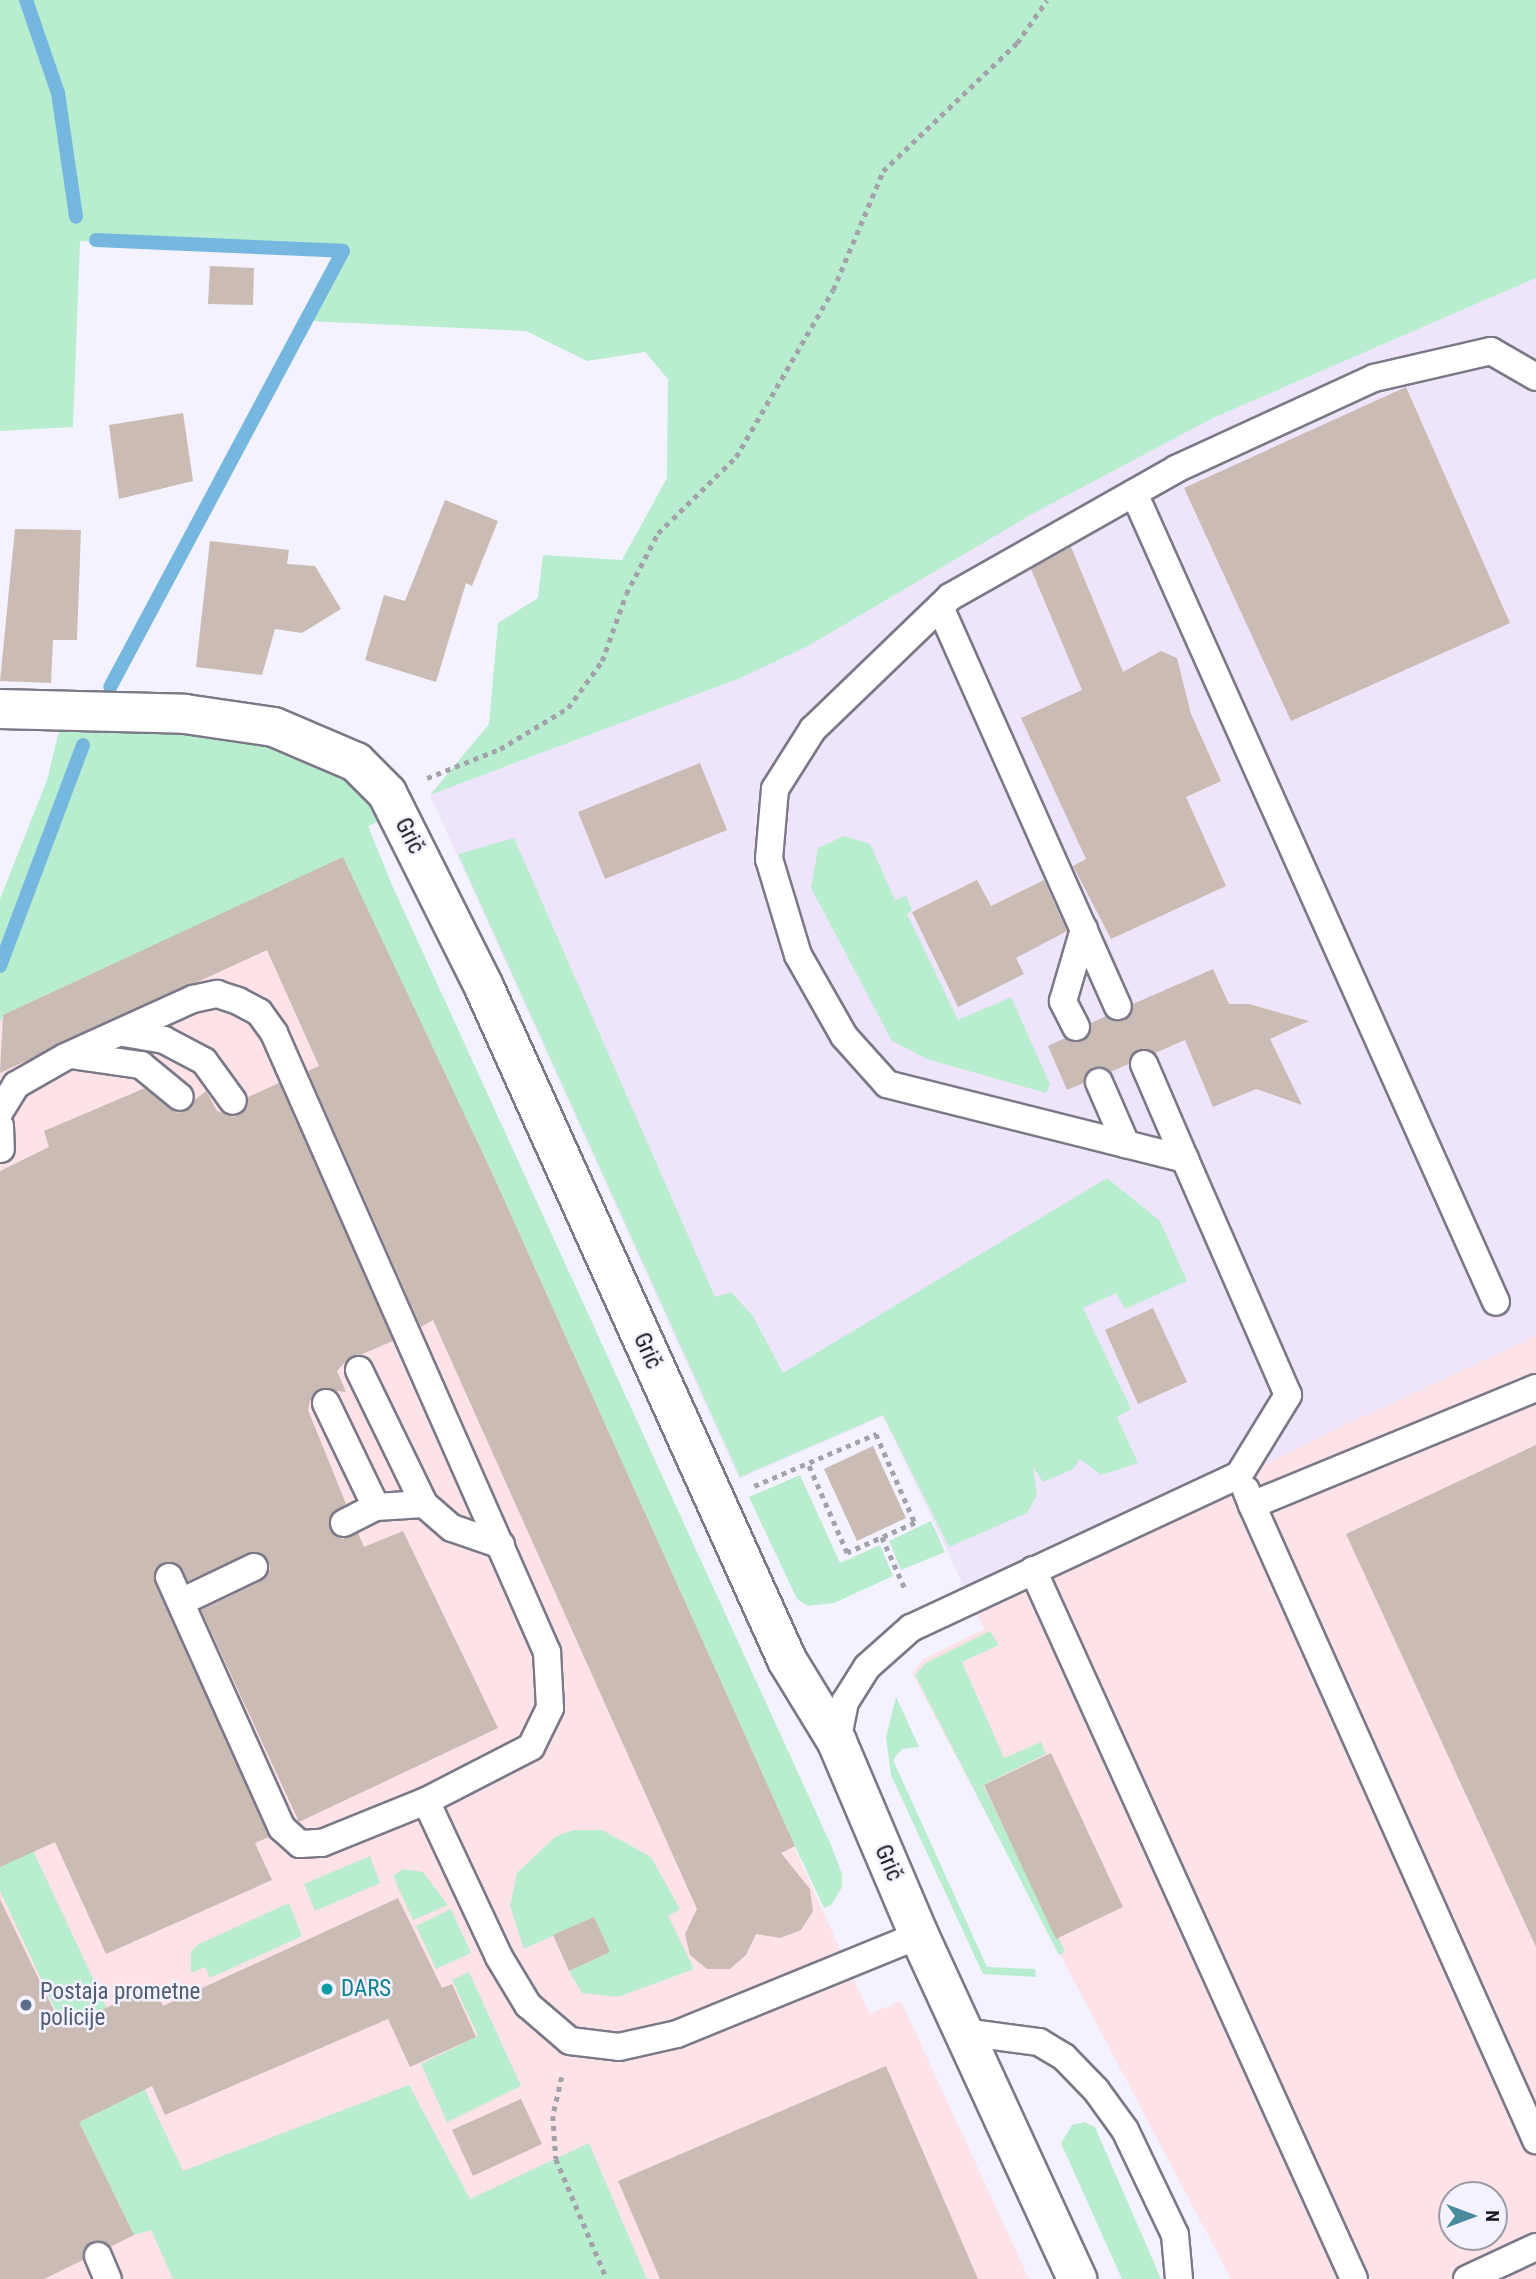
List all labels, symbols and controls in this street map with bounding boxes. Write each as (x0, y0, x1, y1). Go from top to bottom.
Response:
street label: Grič (388, 813, 430, 859)
street label: Grič (627, 1329, 667, 1373)
street label: Grič (868, 1841, 908, 1885)
place label: DARS (341, 1975, 391, 2003)
place label: Postaja prometne policije (40, 1978, 200, 2032)
marker: DARS (319, 1981, 335, 1997)
marker: Postaja prometne policije (18, 1997, 34, 2013)
north arrow (1438, 2181, 1508, 2251)
text: N (1481, 2210, 1504, 2222)

